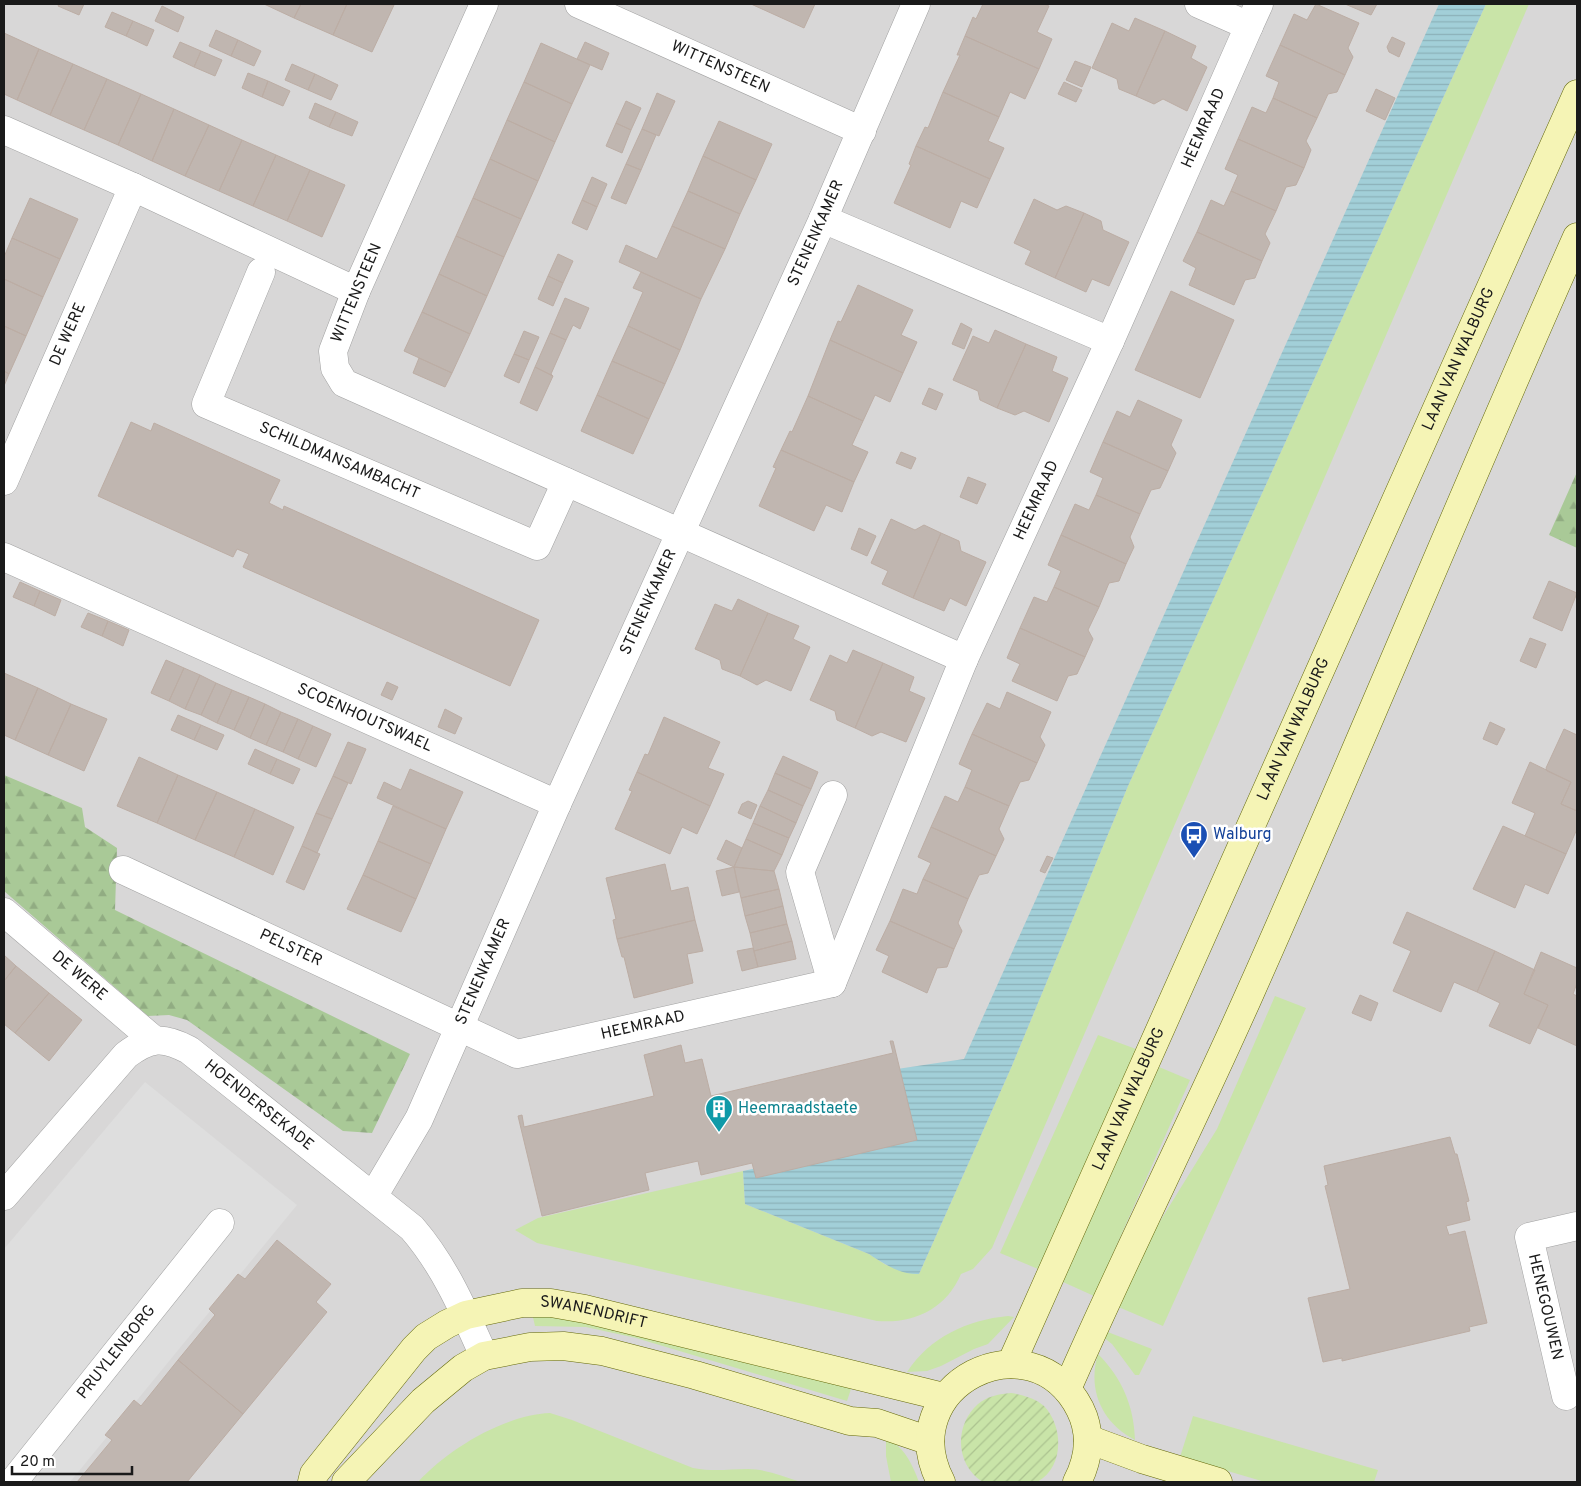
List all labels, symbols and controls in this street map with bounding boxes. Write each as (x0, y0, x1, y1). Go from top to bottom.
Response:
street label: WITTENSTEEN (668, 37, 773, 98)
street label: HEEMRAAD (1177, 85, 1230, 172)
street label: STENENKAMER (784, 177, 849, 289)
street label: WITTENSTEEN (327, 240, 387, 346)
street label: LAAN VAN WALBURG (1418, 285, 1499, 434)
street label: DE WERE (46, 300, 91, 369)
street label: SCHILDMANSAMBACHT (256, 418, 423, 504)
street label: HEEMRAAD (1010, 457, 1064, 544)
street label: STENENKAMER (616, 546, 681, 658)
street label: LAAN VAN WALBURG (1253, 654, 1335, 804)
street label: SCOENHOUTSWAEL (294, 679, 435, 757)
bus stop icon: Walburg (1179, 820, 1209, 859)
place label: Walburg (1213, 825, 1272, 845)
street label: STENENKAMER (451, 916, 516, 1028)
street label: PELSTER (256, 925, 325, 972)
street label: DE WERE (47, 947, 111, 1006)
street label: HEEMRAAD (599, 1006, 687, 1045)
street label: LAAN VAN WALBURG (1088, 1024, 1170, 1174)
street label: HOENDERSEKADE (200, 1056, 317, 1155)
building icon: Heemraadstaete (704, 1094, 734, 1133)
place label: Heemraadstaete (738, 1099, 858, 1119)
street label: HENEGOUWEN (1523, 1252, 1567, 1362)
street label: SWANENDRIFT (540, 1293, 649, 1334)
street label: PRUYLENBORG (73, 1301, 160, 1403)
scale bar (12, 1444, 132, 1476)
text: 20 m (20, 1453, 55, 1472)

